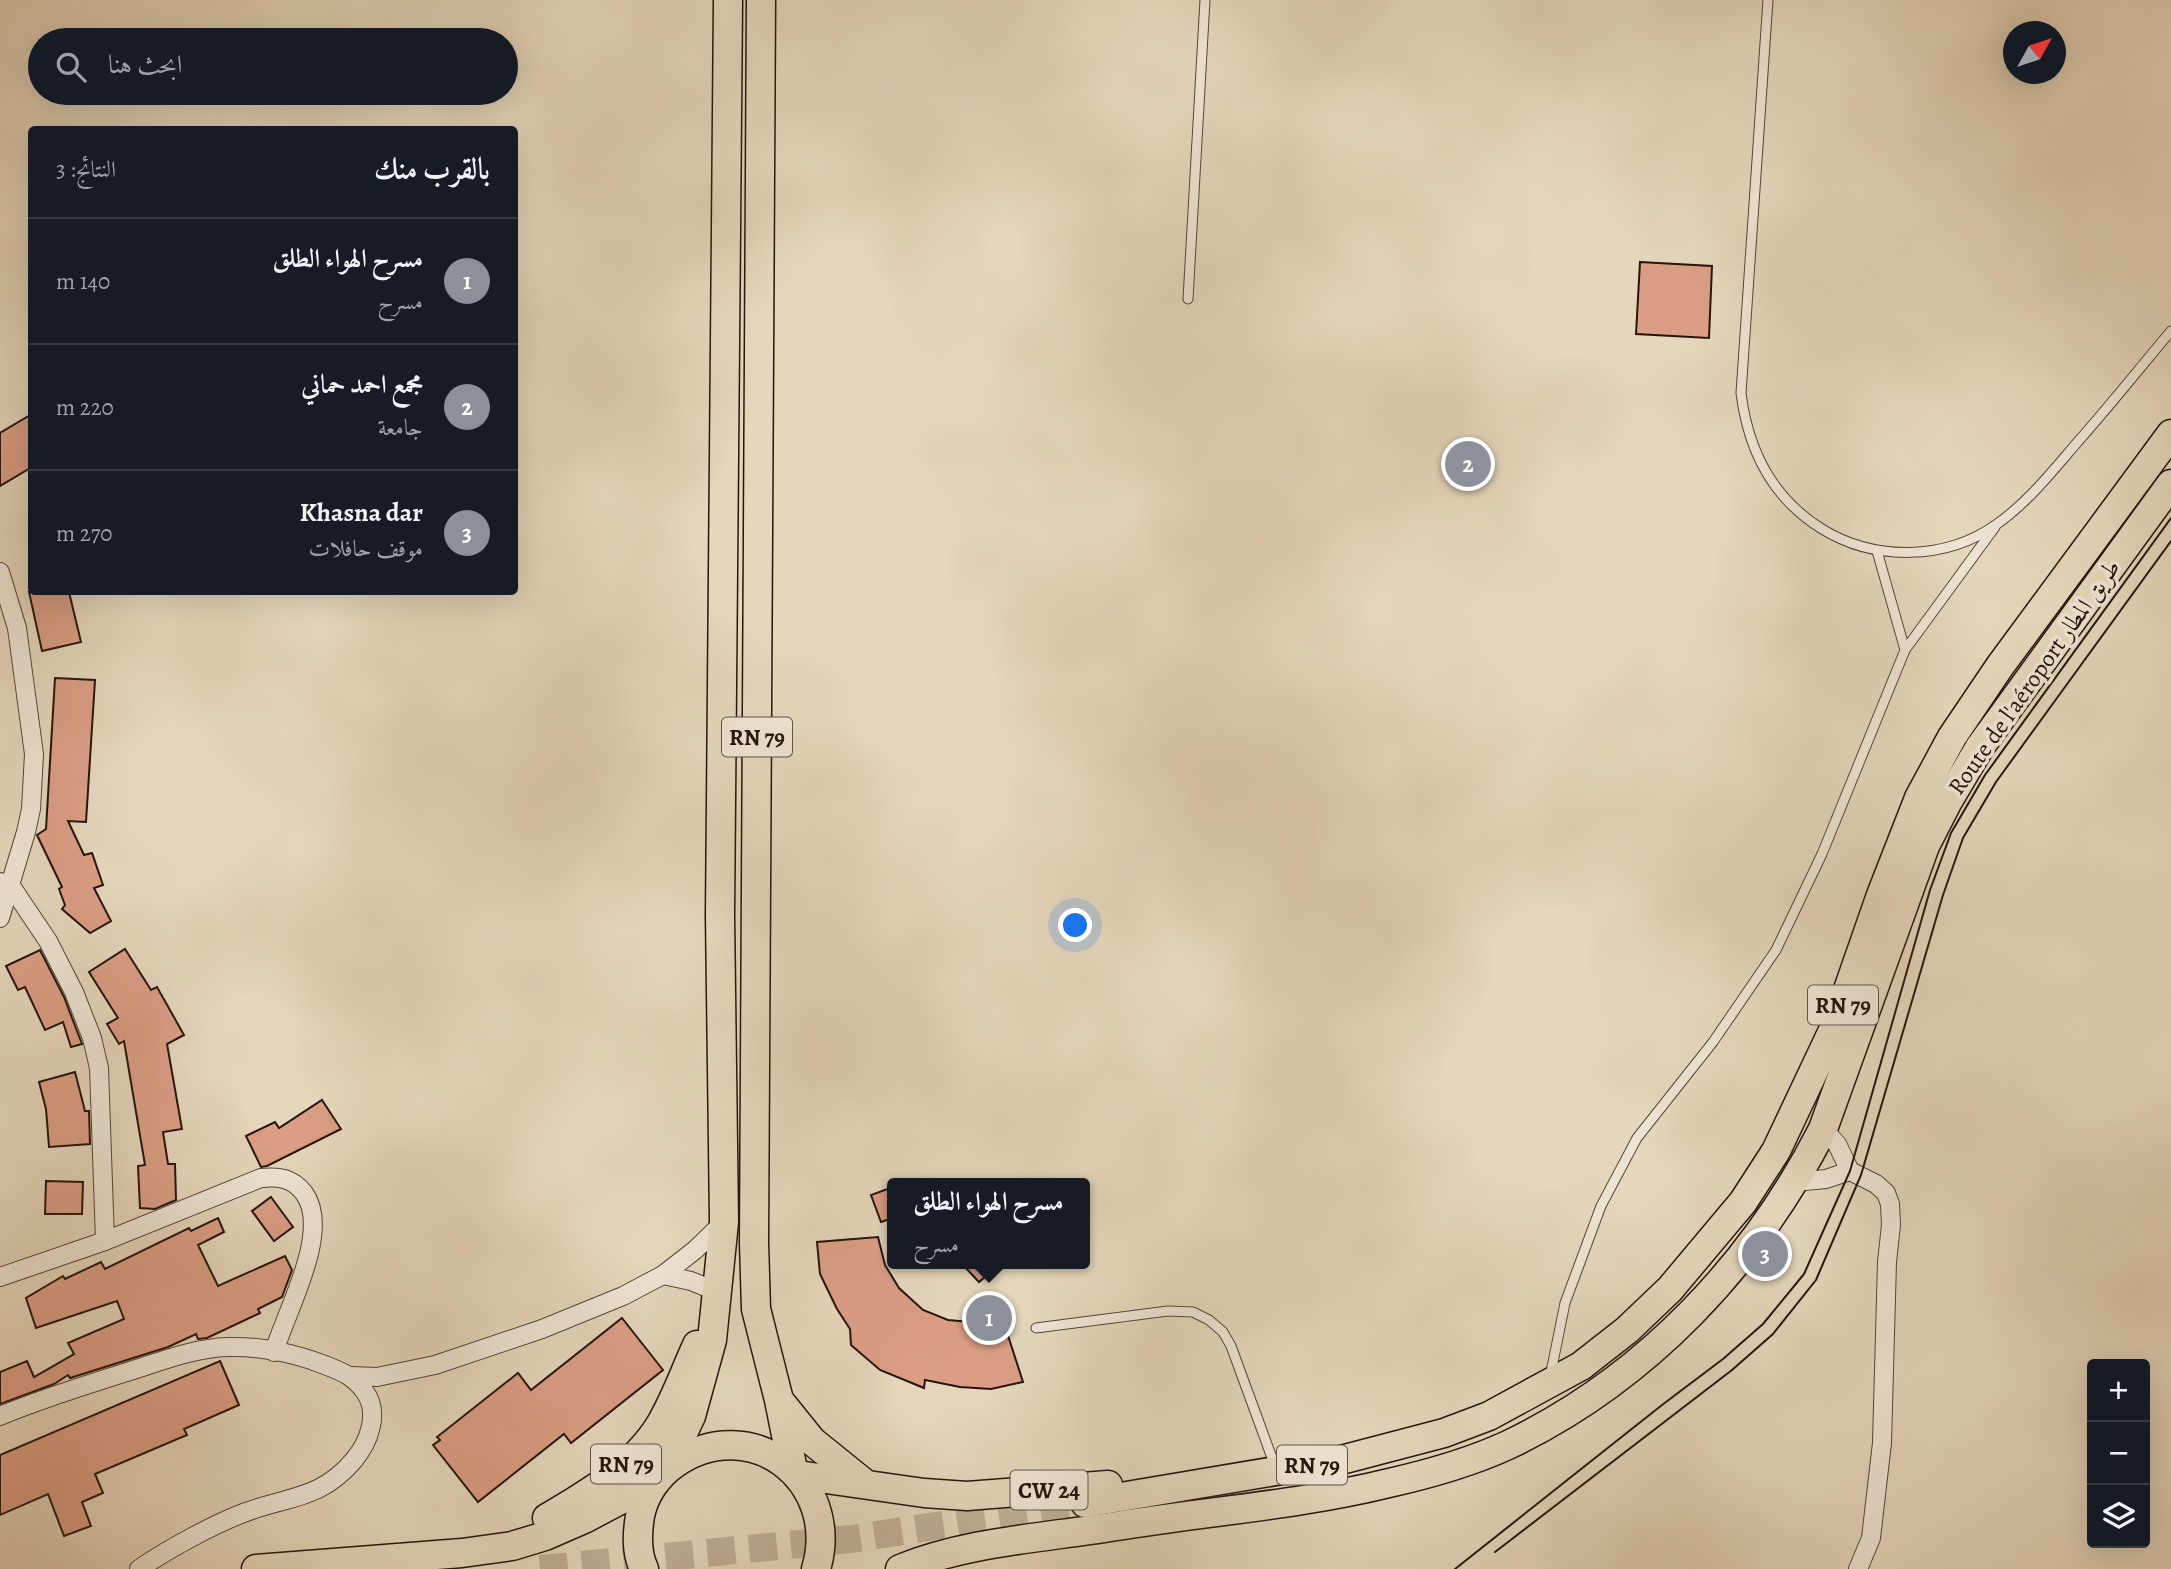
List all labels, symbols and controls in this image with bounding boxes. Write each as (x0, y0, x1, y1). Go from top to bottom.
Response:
north arrow (2003, 21, 2066, 84)
search box (28, 28, 518, 105)
text: ابحث هنا (108, 47, 183, 82)
icon: search (52, 48, 90, 86)
text: بالقرب منك (374, 149, 490, 189)
text: النتائج: 3 (56, 154, 116, 185)
text: مسرح الهواء الطلق (273, 241, 423, 276)
text: 140 m (56, 266, 110, 297)
text: 1 (463, 266, 471, 297)
text: مسرح (377, 286, 423, 317)
text: مجمع احمد حماني (301, 367, 423, 402)
text: 220 m (56, 392, 114, 423)
text: 2 (461, 392, 473, 423)
text: جامعة (378, 412, 423, 443)
pin: 2 (1445, 438, 1491, 490)
text: Khasna dar (300, 495, 423, 530)
text: 270 m (56, 518, 113, 549)
text: 3 (462, 518, 472, 549)
text: موقف حافلات (308, 533, 423, 564)
street label: Route de l'aéroport طريق المطار (1940, 553, 2128, 801)
road number: RN 79 (722, 718, 792, 757)
your location (1058, 908, 1092, 942)
road number: RN 79 (1808, 986, 1878, 1024)
popup (887, 1178, 1090, 1269)
text: مسرح الهواء الطلق (913, 1184, 1064, 1219)
pin: 3 (1742, 1228, 1788, 1280)
text: مسرح (913, 1229, 959, 1260)
pin: 1 (966, 1292, 1012, 1344)
map controls (2087, 1359, 2150, 1548)
button: + (2087, 1359, 2150, 1422)
button: − (2087, 1422, 2150, 1485)
road number: RN 79 (591, 1444, 661, 1484)
road number: RN 79 (1277, 1446, 1347, 1484)
road number: CW 24 (1010, 1470, 1088, 1510)
button: layers (2087, 1485, 2150, 1548)

